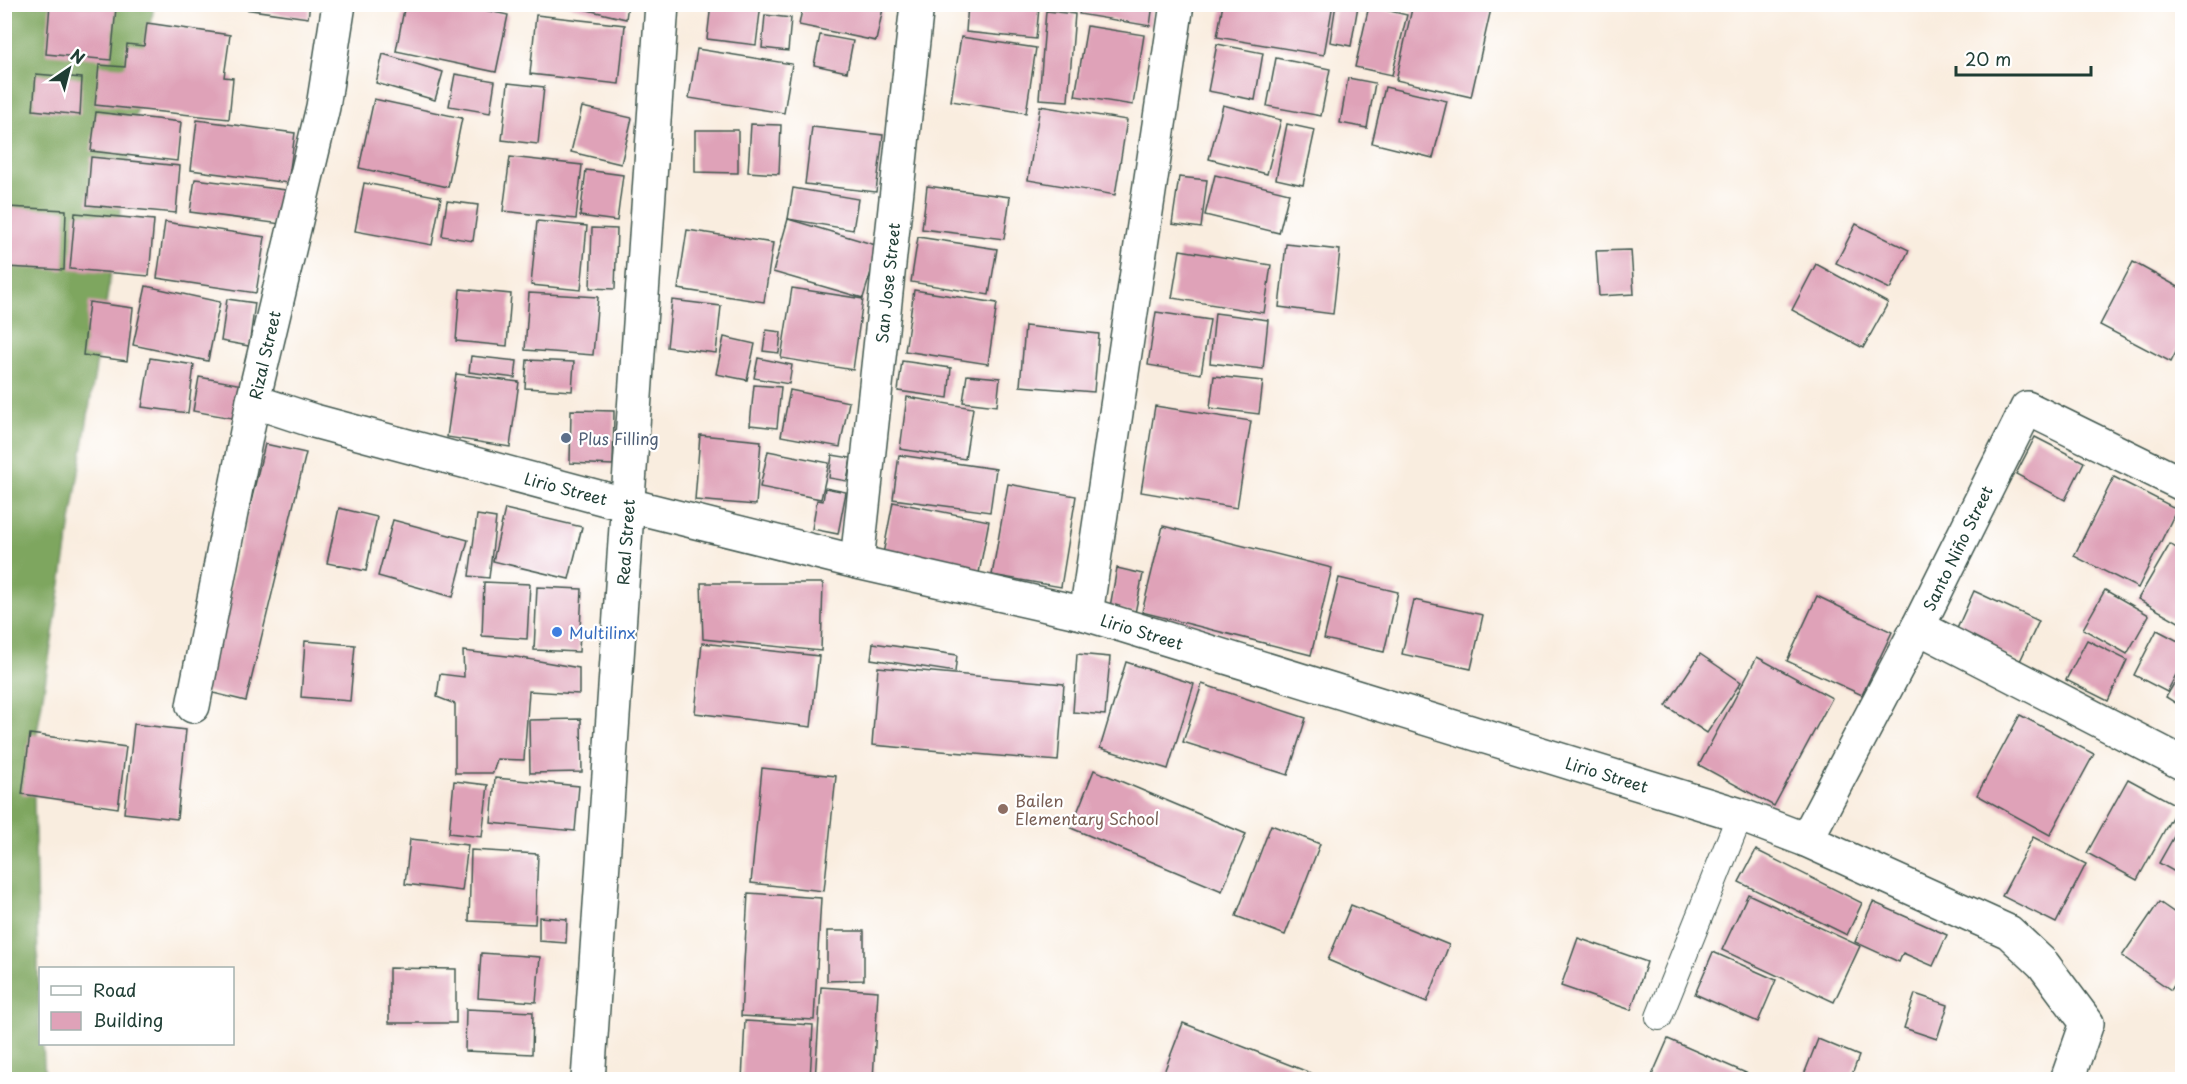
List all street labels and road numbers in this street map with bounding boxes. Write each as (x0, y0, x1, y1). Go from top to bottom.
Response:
street label: San Jose Street (869, 221, 905, 344)
street label: Rizal Street (242, 308, 286, 402)
street label: Lirio Street (522, 465, 611, 511)
street label: Santo Niño Street (1916, 481, 1998, 615)
street label: Real Street (610, 498, 640, 586)
street label: Lirio Street (1098, 607, 1187, 655)
street label: Lirio Street (1563, 750, 1652, 798)

